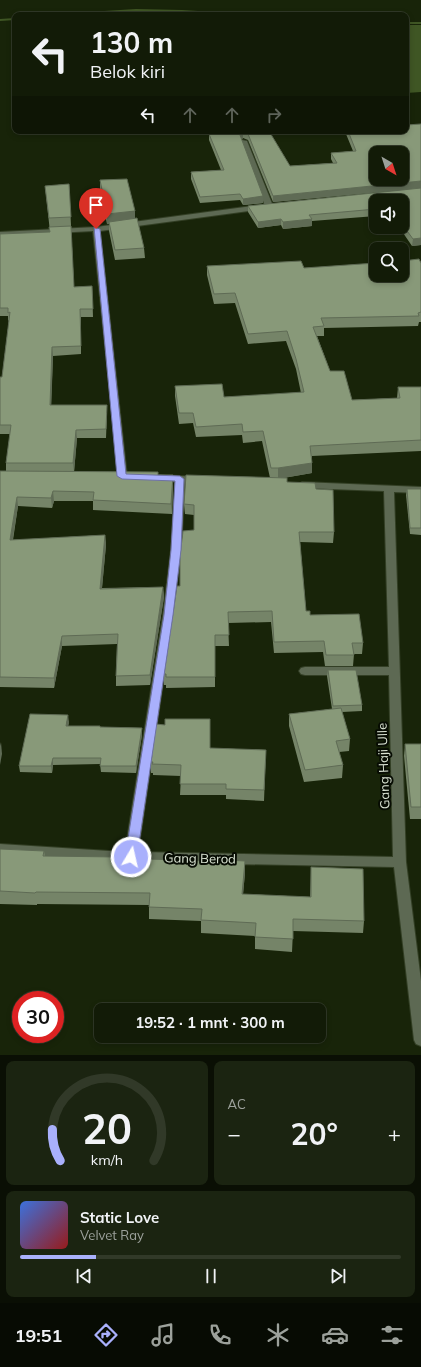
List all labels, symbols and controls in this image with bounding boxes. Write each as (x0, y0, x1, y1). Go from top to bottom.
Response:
text: 130 m (90, 25, 173, 60)
icon: left (24, 28, 76, 80)
text: Belok kiri (90, 60, 165, 83)
icon: left (137, 104, 159, 126)
icon: ahead (179, 104, 201, 126)
icon: ahead (221, 104, 243, 126)
icon: right (263, 104, 285, 126)
north arrow (369, 146, 409, 186)
map controls (369, 146, 409, 282)
pin (79, 188, 113, 229)
icon: arrive (85, 194, 107, 216)
button: sound (369, 194, 409, 234)
button: search (369, 242, 409, 282)
street label: Gang Haji Ulle (373, 723, 393, 809)
position arrow (110, 836, 152, 878)
street label: Gang Berod (164, 849, 236, 867)
speed limit sign: 30 (12, 991, 64, 1043)
text: 19:52 · 1 mnt · 300 m (135, 1013, 285, 1032)
text: AC (228, 1096, 246, 1112)
text: 20 (82, 1102, 132, 1154)
text: 20° (291, 1115, 338, 1153)
text: − (228, 1120, 241, 1148)
text: + (388, 1120, 401, 1148)
text: km/h (91, 1151, 123, 1169)
text: Static Love (80, 1208, 159, 1227)
text: Velvet Ray (80, 1227, 144, 1243)
icon: previous (73, 1265, 95, 1287)
icon: pause (200, 1265, 222, 1287)
icon: next (327, 1265, 349, 1287)
icon: directions (92, 1321, 120, 1349)
icon: music (149, 1321, 177, 1349)
icon: phone (206, 1321, 234, 1349)
icon: climate (264, 1321, 292, 1349)
icon: car (321, 1321, 349, 1349)
icon: filters (378, 1321, 406, 1349)
text: 19:51 (15, 1324, 62, 1347)

